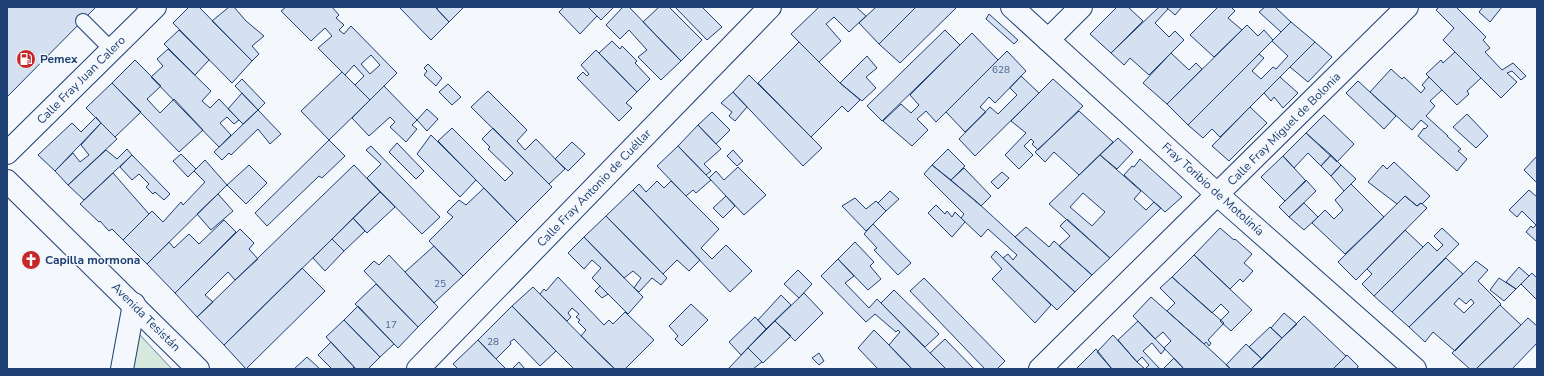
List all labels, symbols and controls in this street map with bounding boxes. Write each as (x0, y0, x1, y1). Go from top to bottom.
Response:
street label: Calle Fray Juan Calero (33, 32, 129, 128)
fuel station icon: Pemex (15, 48, 37, 70)
place label: Pemex (40, 51, 78, 67)
house number: 628 (992, 63, 1010, 77)
street label: Calle Fray Miguel de Bolonia (1224, 69, 1344, 189)
street label: Calle Fray Antonio de Cuéllar (533, 125, 655, 250)
street label: Fray Toribio de Motolinía (1158, 139, 1268, 239)
church icon: Capilla mormona (20, 249, 42, 271)
place label: Capilla mormona (45, 252, 140, 268)
house number: 25 (434, 277, 446, 291)
street label: Avenida Tesistán (108, 279, 184, 355)
house number: 17 (385, 318, 397, 332)
house number: 28 (487, 335, 499, 349)

